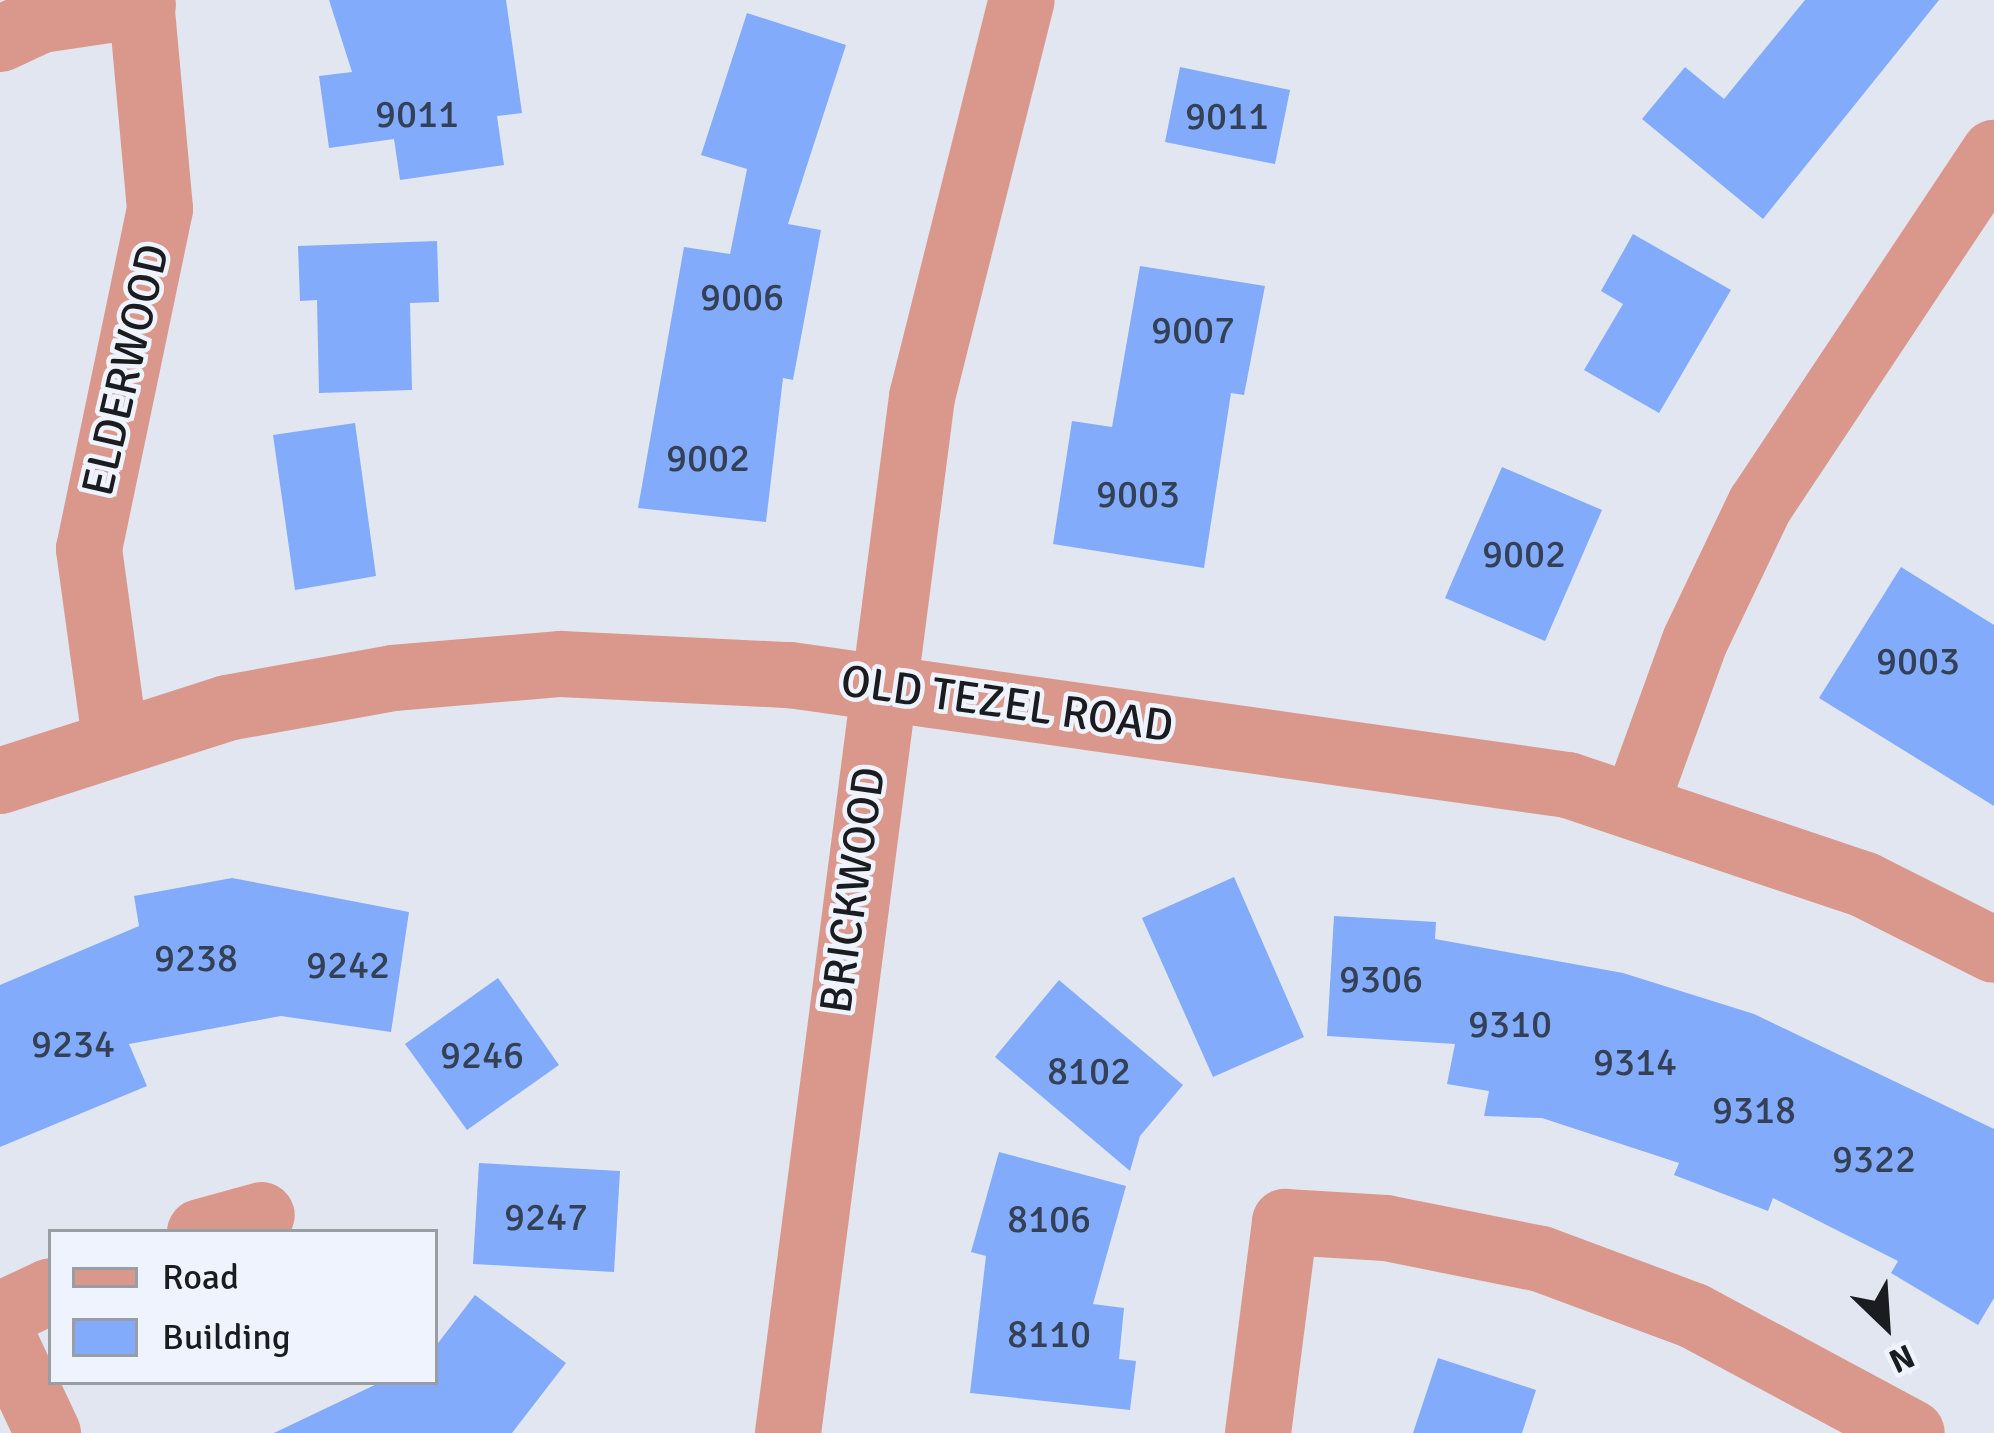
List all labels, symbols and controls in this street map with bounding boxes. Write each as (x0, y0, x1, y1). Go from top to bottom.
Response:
house number: 9011 (375, 91, 459, 137)
house number: 9011 (1185, 93, 1269, 139)
street label: ELDERWOOD (71, 239, 181, 501)
house number: 9006 (700, 274, 784, 320)
house number: 9007 (1151, 307, 1235, 353)
house number: 9002 (666, 435, 750, 481)
house number: 9003 (1096, 471, 1180, 517)
house number: 9002 (1482, 531, 1566, 577)
house number: 9003 (1876, 638, 1960, 684)
street label: OLD TEZEL ROAD (837, 654, 1177, 754)
street label: BRICKWOOD (809, 764, 897, 1016)
house number: 9238 (154, 935, 238, 981)
house number: 9242 (306, 942, 390, 988)
house number: 9306 (1339, 956, 1423, 1002)
house number: 9310 (1468, 1001, 1552, 1047)
house number: 9234 (31, 1021, 115, 1067)
house number: 9246 (440, 1032, 524, 1078)
house number: 9314 (1593, 1039, 1677, 1085)
house number: 8102 (1047, 1048, 1131, 1094)
house number: 9318 (1712, 1087, 1796, 1133)
house number: 9322 (1832, 1136, 1916, 1182)
house number: 9247 (504, 1194, 588, 1240)
house number: 8106 (1007, 1196, 1091, 1242)
legend (48, 1229, 438, 1385)
text: Road (162, 1255, 239, 1300)
north arrow (1826, 1265, 1946, 1385)
house number: 8110 (1007, 1311, 1091, 1357)
text: Building (162, 1315, 291, 1360)
text: N (1882, 1335, 1920, 1382)

